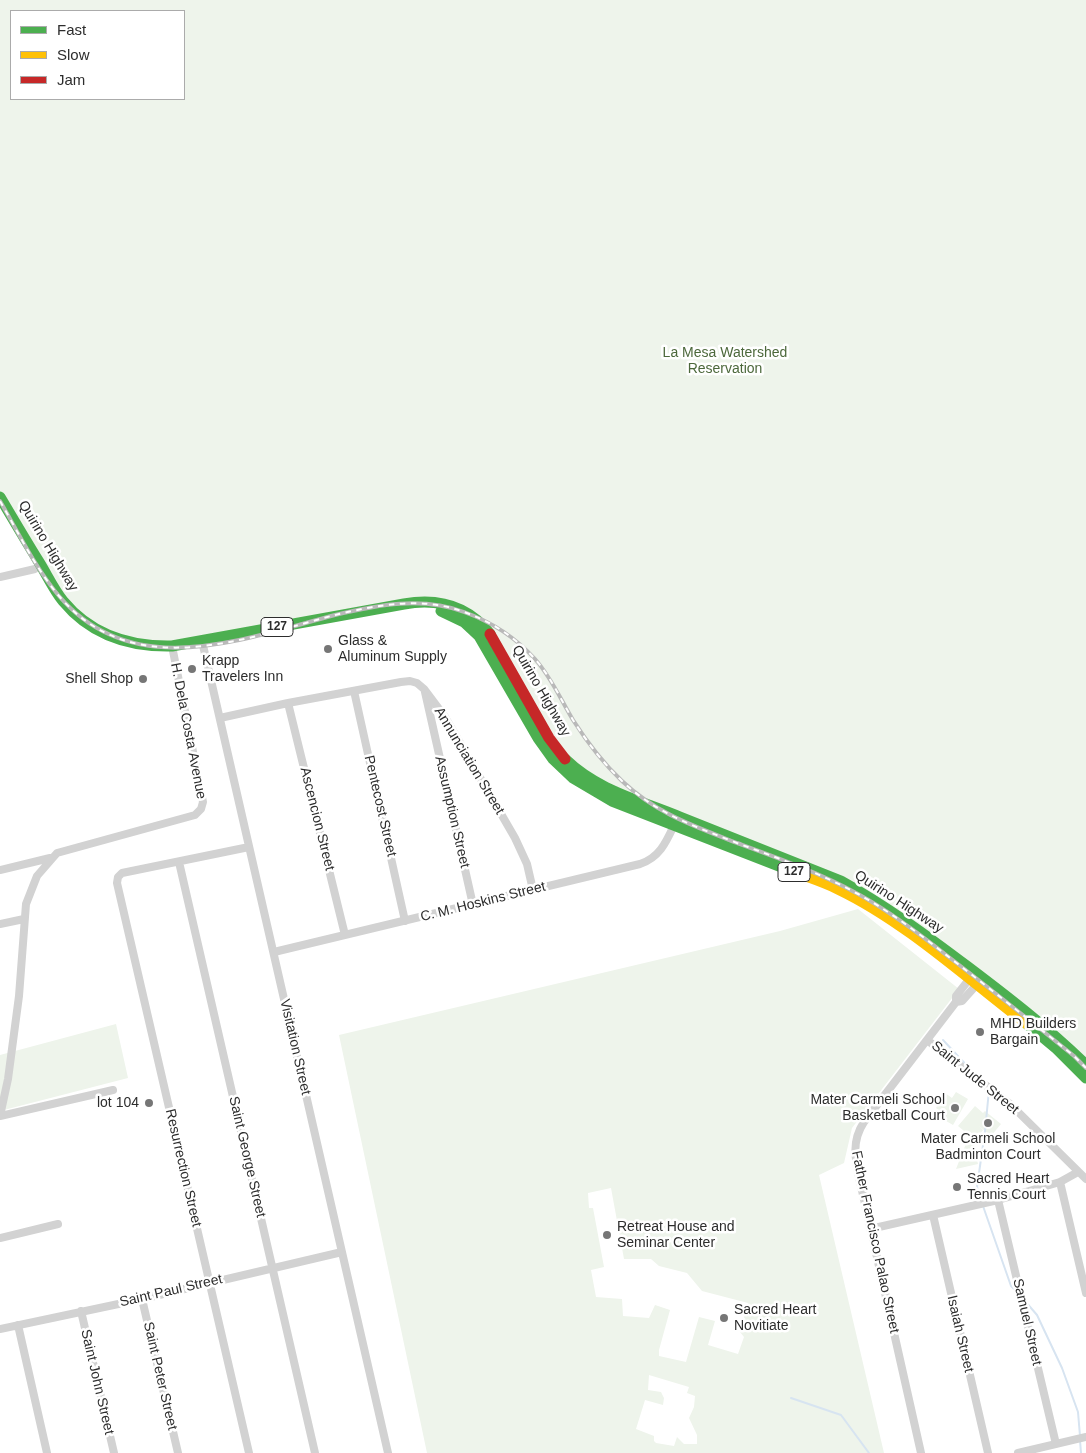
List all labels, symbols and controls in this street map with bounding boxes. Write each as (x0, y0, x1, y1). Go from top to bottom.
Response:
legend (10, 10, 185, 100)
text: Fast (57, 21, 86, 38)
text: Slow (57, 46, 90, 63)
text: Jam (57, 71, 85, 88)
park label: La Mesa Watershed Reservation (663, 345, 787, 378)
street label: Quirino Highway (14, 498, 82, 594)
road number: 127 (261, 618, 293, 636)
place label: Glass & Aluminum Supply (338, 633, 447, 666)
street label: Quirino Highway (508, 642, 574, 740)
marker: Glass & Aluminum Supply (322, 643, 334, 655)
place label: Krapp Travelers Inn (202, 653, 283, 686)
street label: H. Dela Costa Avenue (167, 662, 209, 800)
marker: Krapp Travelers Inn (186, 663, 198, 675)
place label: Shell Shop (65, 671, 133, 687)
marker: Shell Shop (137, 673, 149, 685)
street label: Annunciation Street (430, 704, 508, 818)
street label: Pentecost Street (360, 754, 400, 858)
street label: Assumption Street (431, 754, 473, 870)
street label: Ascencion Street (296, 766, 338, 872)
road number: 127 (778, 862, 810, 882)
street label: Quirino Highway (851, 867, 947, 937)
street label: C. M. Hoskins Street (419, 878, 547, 926)
street label: Visitation Street (276, 997, 314, 1097)
place label: MHD Builders Bargain (990, 1016, 1076, 1048)
marker: MHD Builders Bargain (974, 1026, 986, 1038)
street label: Saint Jude Street (928, 1038, 1022, 1118)
place label: Mater Carmeli School Basketball Court (810, 1092, 945, 1124)
place label: lot 104 (97, 1095, 139, 1111)
street label: Saint George Street (225, 1095, 269, 1219)
marker: lot 104 (143, 1097, 155, 1109)
marker: Mater Carmeli School Basketball Court (949, 1102, 961, 1114)
street label: Resurrection Street (161, 1107, 205, 1229)
marker: Mater Carmeli School Badminton Court (982, 1117, 994, 1129)
place label: Mater Carmeli School Badminton Court (921, 1131, 1055, 1164)
street label: Father Francisco Palao Street (847, 1149, 903, 1335)
place label: Sacred Heart Tennis Court (967, 1171, 1049, 1204)
marker: Sacred Heart Tennis Court (951, 1181, 963, 1193)
place label: Retreat House and Seminar Center (617, 1219, 735, 1252)
marker: Retreat House and Seminar Center (601, 1229, 613, 1241)
street label: Saint Paul Street (118, 1271, 224, 1311)
street label: Samuel Street (1009, 1277, 1045, 1367)
street label: Isaiah Street (943, 1294, 977, 1374)
place label: Sacred Heart Novitiate (734, 1302, 816, 1334)
marker: Sacred Heart Novitiate (718, 1312, 730, 1324)
street label: Saint Peter Street (139, 1320, 181, 1432)
street label: Saint John Street (77, 1328, 117, 1436)

